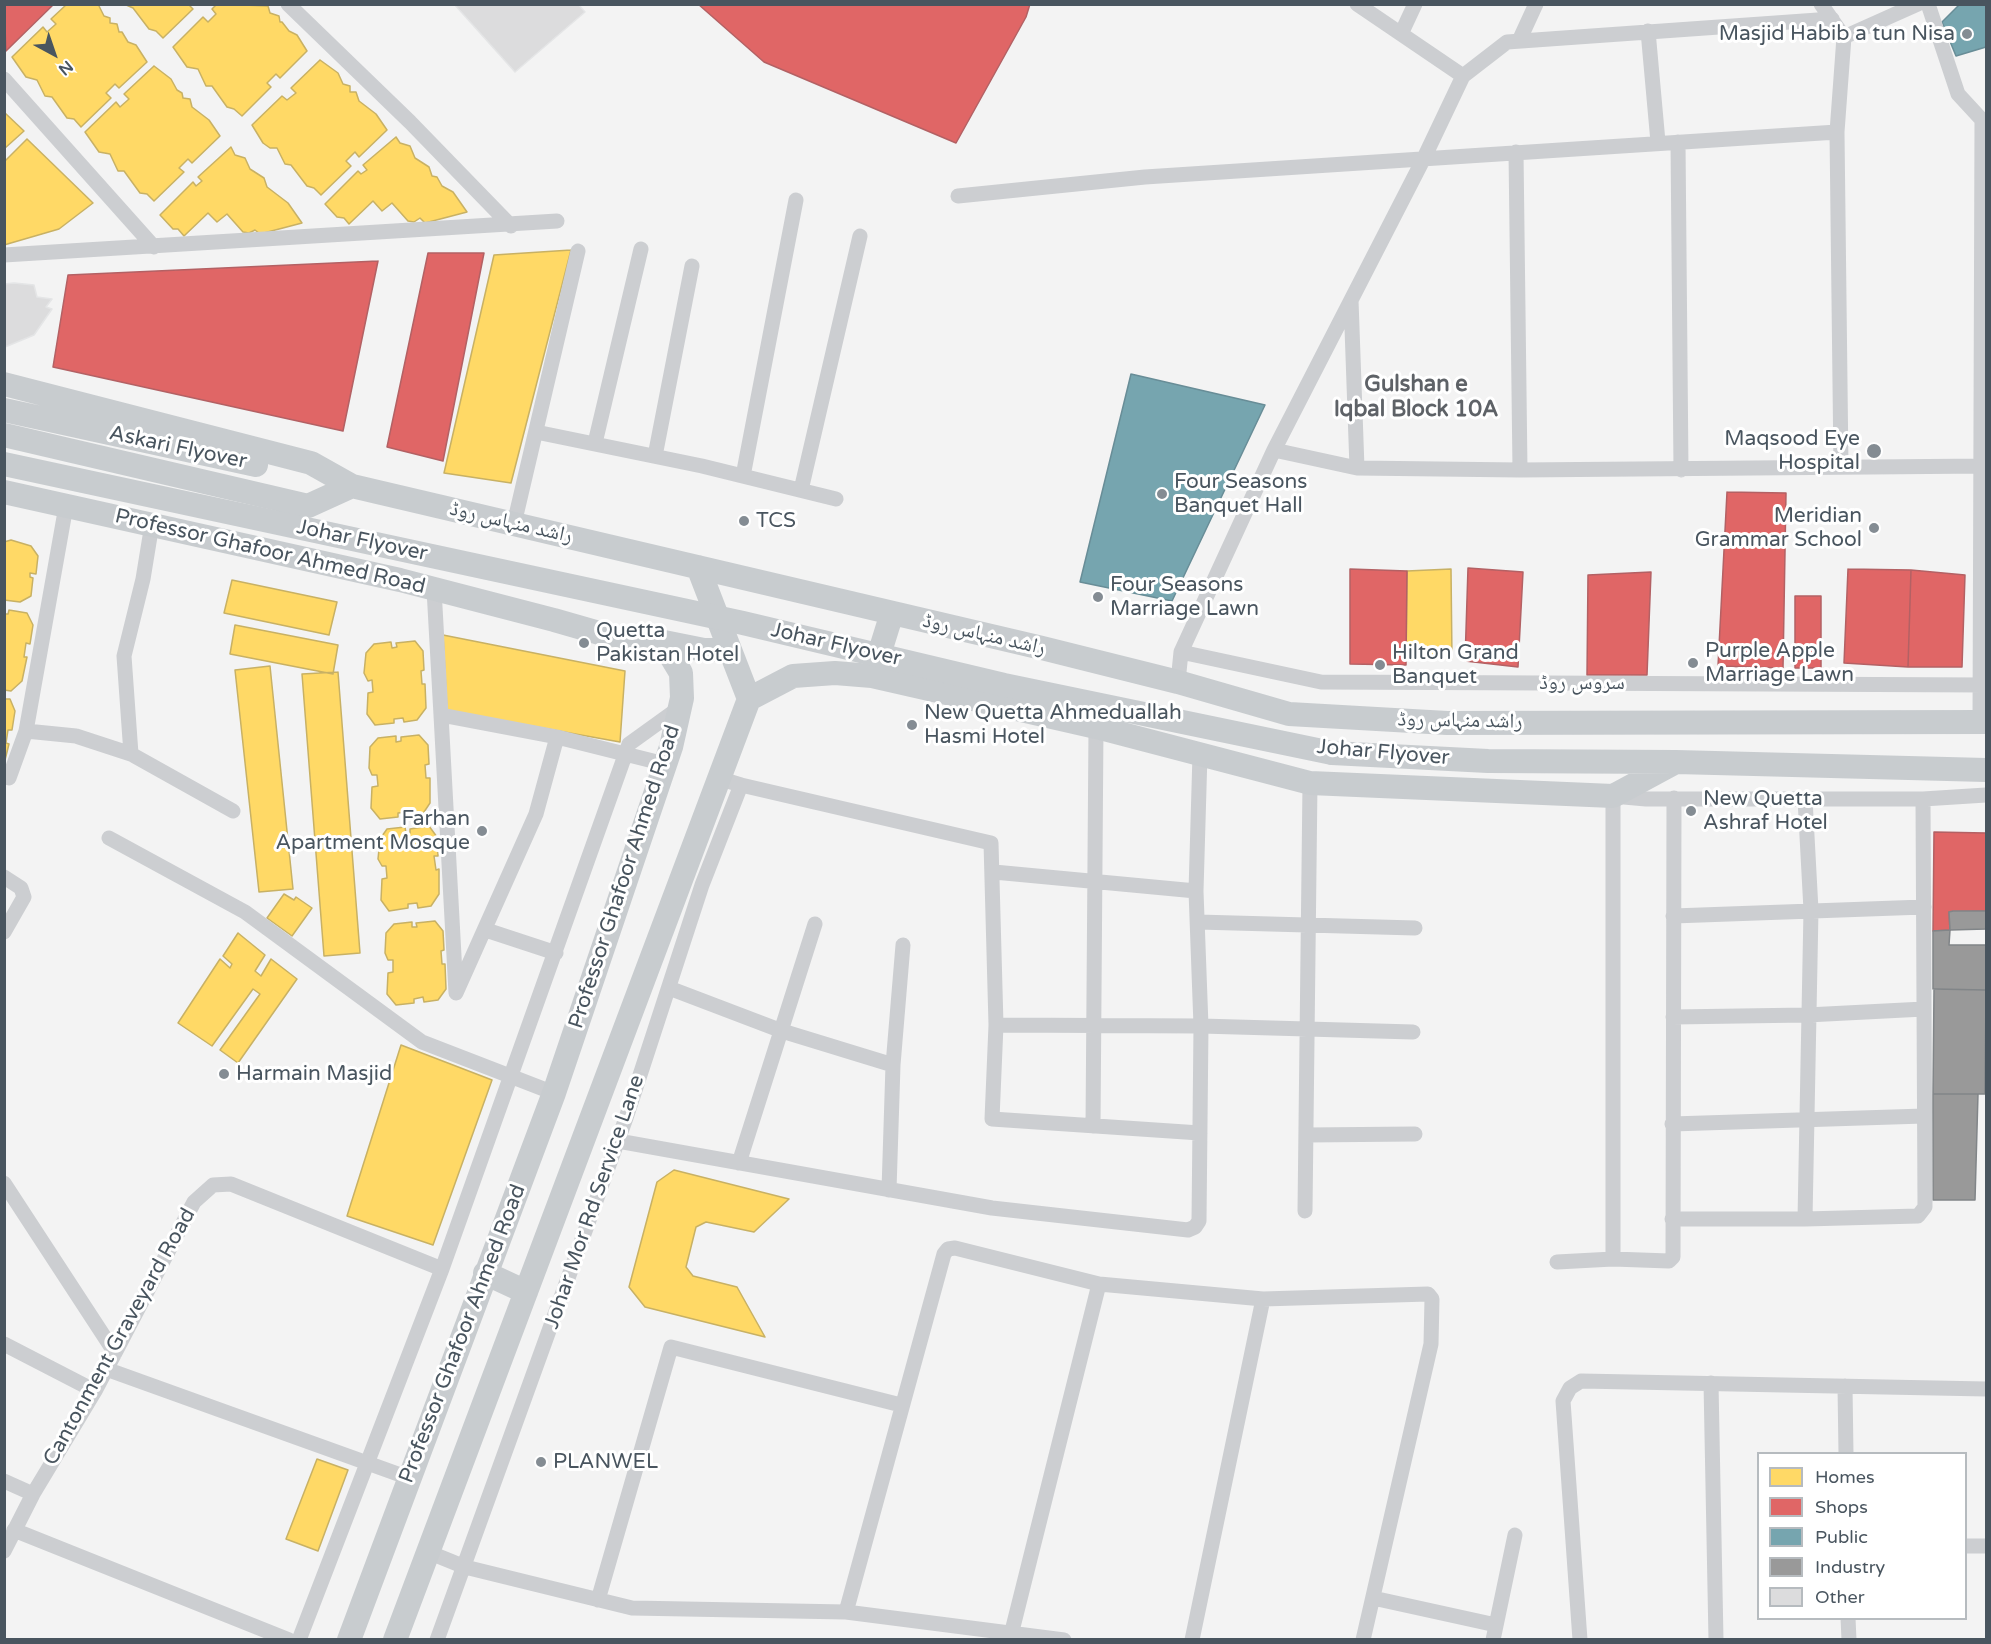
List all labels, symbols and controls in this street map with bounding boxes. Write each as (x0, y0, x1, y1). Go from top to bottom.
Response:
place label: Masjid Habib a tun Nisa (1719, 21, 1955, 47)
north arrow (24, 24, 84, 84)
marker: Masjid Habib a tun Nisa (1960, 27, 1974, 41)
text: N (54, 56, 77, 80)
district label: Gulshan e Iqbal Block 10A (1334, 372, 1498, 424)
street label: Askari Flyover (107, 421, 249, 475)
place label: Maqsood Eye Hospital (1724, 426, 1860, 476)
marker: Maqsood Eye Hospital (1865, 442, 1883, 460)
place label: Four Seasons Banquet Hall (1174, 469, 1307, 519)
marker: Four Seasons Banquet Hall (1155, 487, 1169, 501)
street label: راشد منہاس روڈ (447, 497, 575, 549)
place label: Meridian Grammar School (1695, 503, 1862, 553)
street label: Professor Ghafoor Ahmed Road (112, 504, 428, 600)
place label: TCS (756, 508, 796, 534)
marker: TCS (737, 514, 751, 528)
street label: Johar Flyover (294, 515, 430, 567)
marker: Meridian Grammar School (1867, 521, 1881, 535)
place label: Four Seasons Marriage Lawn (1110, 572, 1259, 622)
marker: Four Seasons Marriage Lawn (1091, 590, 1105, 604)
street label: راشد منہاس روڈ (920, 609, 1048, 661)
place label: Quetta Pakistan Hotel (596, 618, 739, 668)
street label: Johar Flyover (768, 618, 904, 672)
marker: Quetta Pakistan Hotel (577, 636, 591, 650)
place label: Purple Apple Marriage Lawn (1705, 638, 1854, 688)
place label: Hilton Grand Banquet (1392, 640, 1519, 690)
marker: Purple Apple Marriage Lawn (1686, 656, 1700, 670)
marker: Hilton Grand Banquet (1373, 658, 1387, 672)
street label: سروس روڈ (1539, 670, 1625, 696)
place label: New Quetta Ahmeduallah Hasmi Hotel (924, 700, 1182, 750)
street label: راشد منہاس روڈ (1397, 707, 1523, 735)
marker: New Quetta Ahmeduallah Hasmi Hotel (905, 718, 919, 732)
street label: Professor Ghafoor Ahmed Road (564, 722, 686, 1032)
street label: Johar Flyover (1316, 735, 1450, 771)
place label: New Quetta Ashraf Hotel (1703, 786, 1828, 836)
marker: New Quetta Ashraf Hotel (1684, 804, 1698, 818)
place label: Farhan Apartment Mosque (275, 806, 470, 856)
marker: Farhan Apartment Mosque (475, 824, 489, 838)
place label: Harmain Masjid (236, 1061, 392, 1087)
marker: Harmain Masjid (217, 1067, 231, 1081)
street label: Johar Mor Rd Service Lane (540, 1072, 650, 1332)
street label: Professor Ghafoor Ahmed Road (394, 1181, 532, 1487)
street label: Cantonment Graveyard Road (39, 1204, 201, 1470)
place label: PLANWEL (553, 1449, 658, 1475)
legend (1757, 1452, 1967, 1620)
marker: PLANWEL (534, 1455, 548, 1469)
text: Homes (1815, 1466, 1875, 1488)
text: Shops (1815, 1496, 1868, 1518)
text: Public (1815, 1526, 1868, 1548)
text: Industry (1815, 1556, 1885, 1578)
text: Other (1815, 1586, 1865, 1608)

